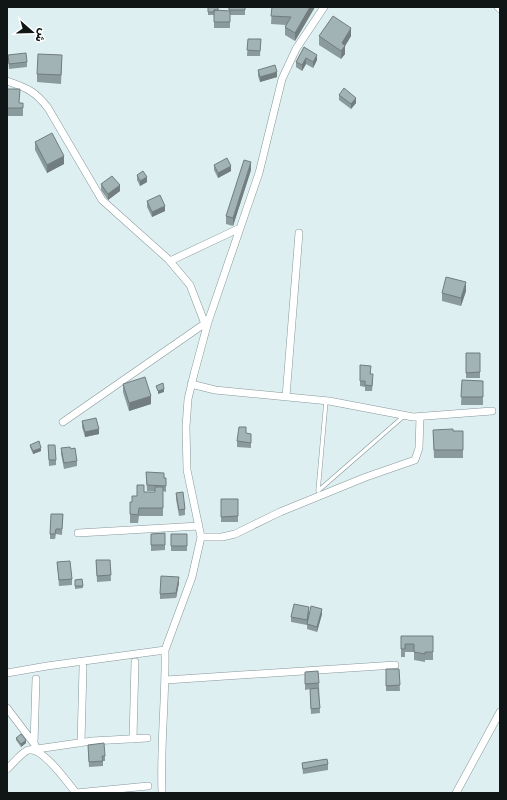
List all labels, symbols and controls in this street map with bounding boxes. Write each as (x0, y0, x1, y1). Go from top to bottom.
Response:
north arrow (12, 12, 52, 52)
text: ش (32, 26, 49, 44)

